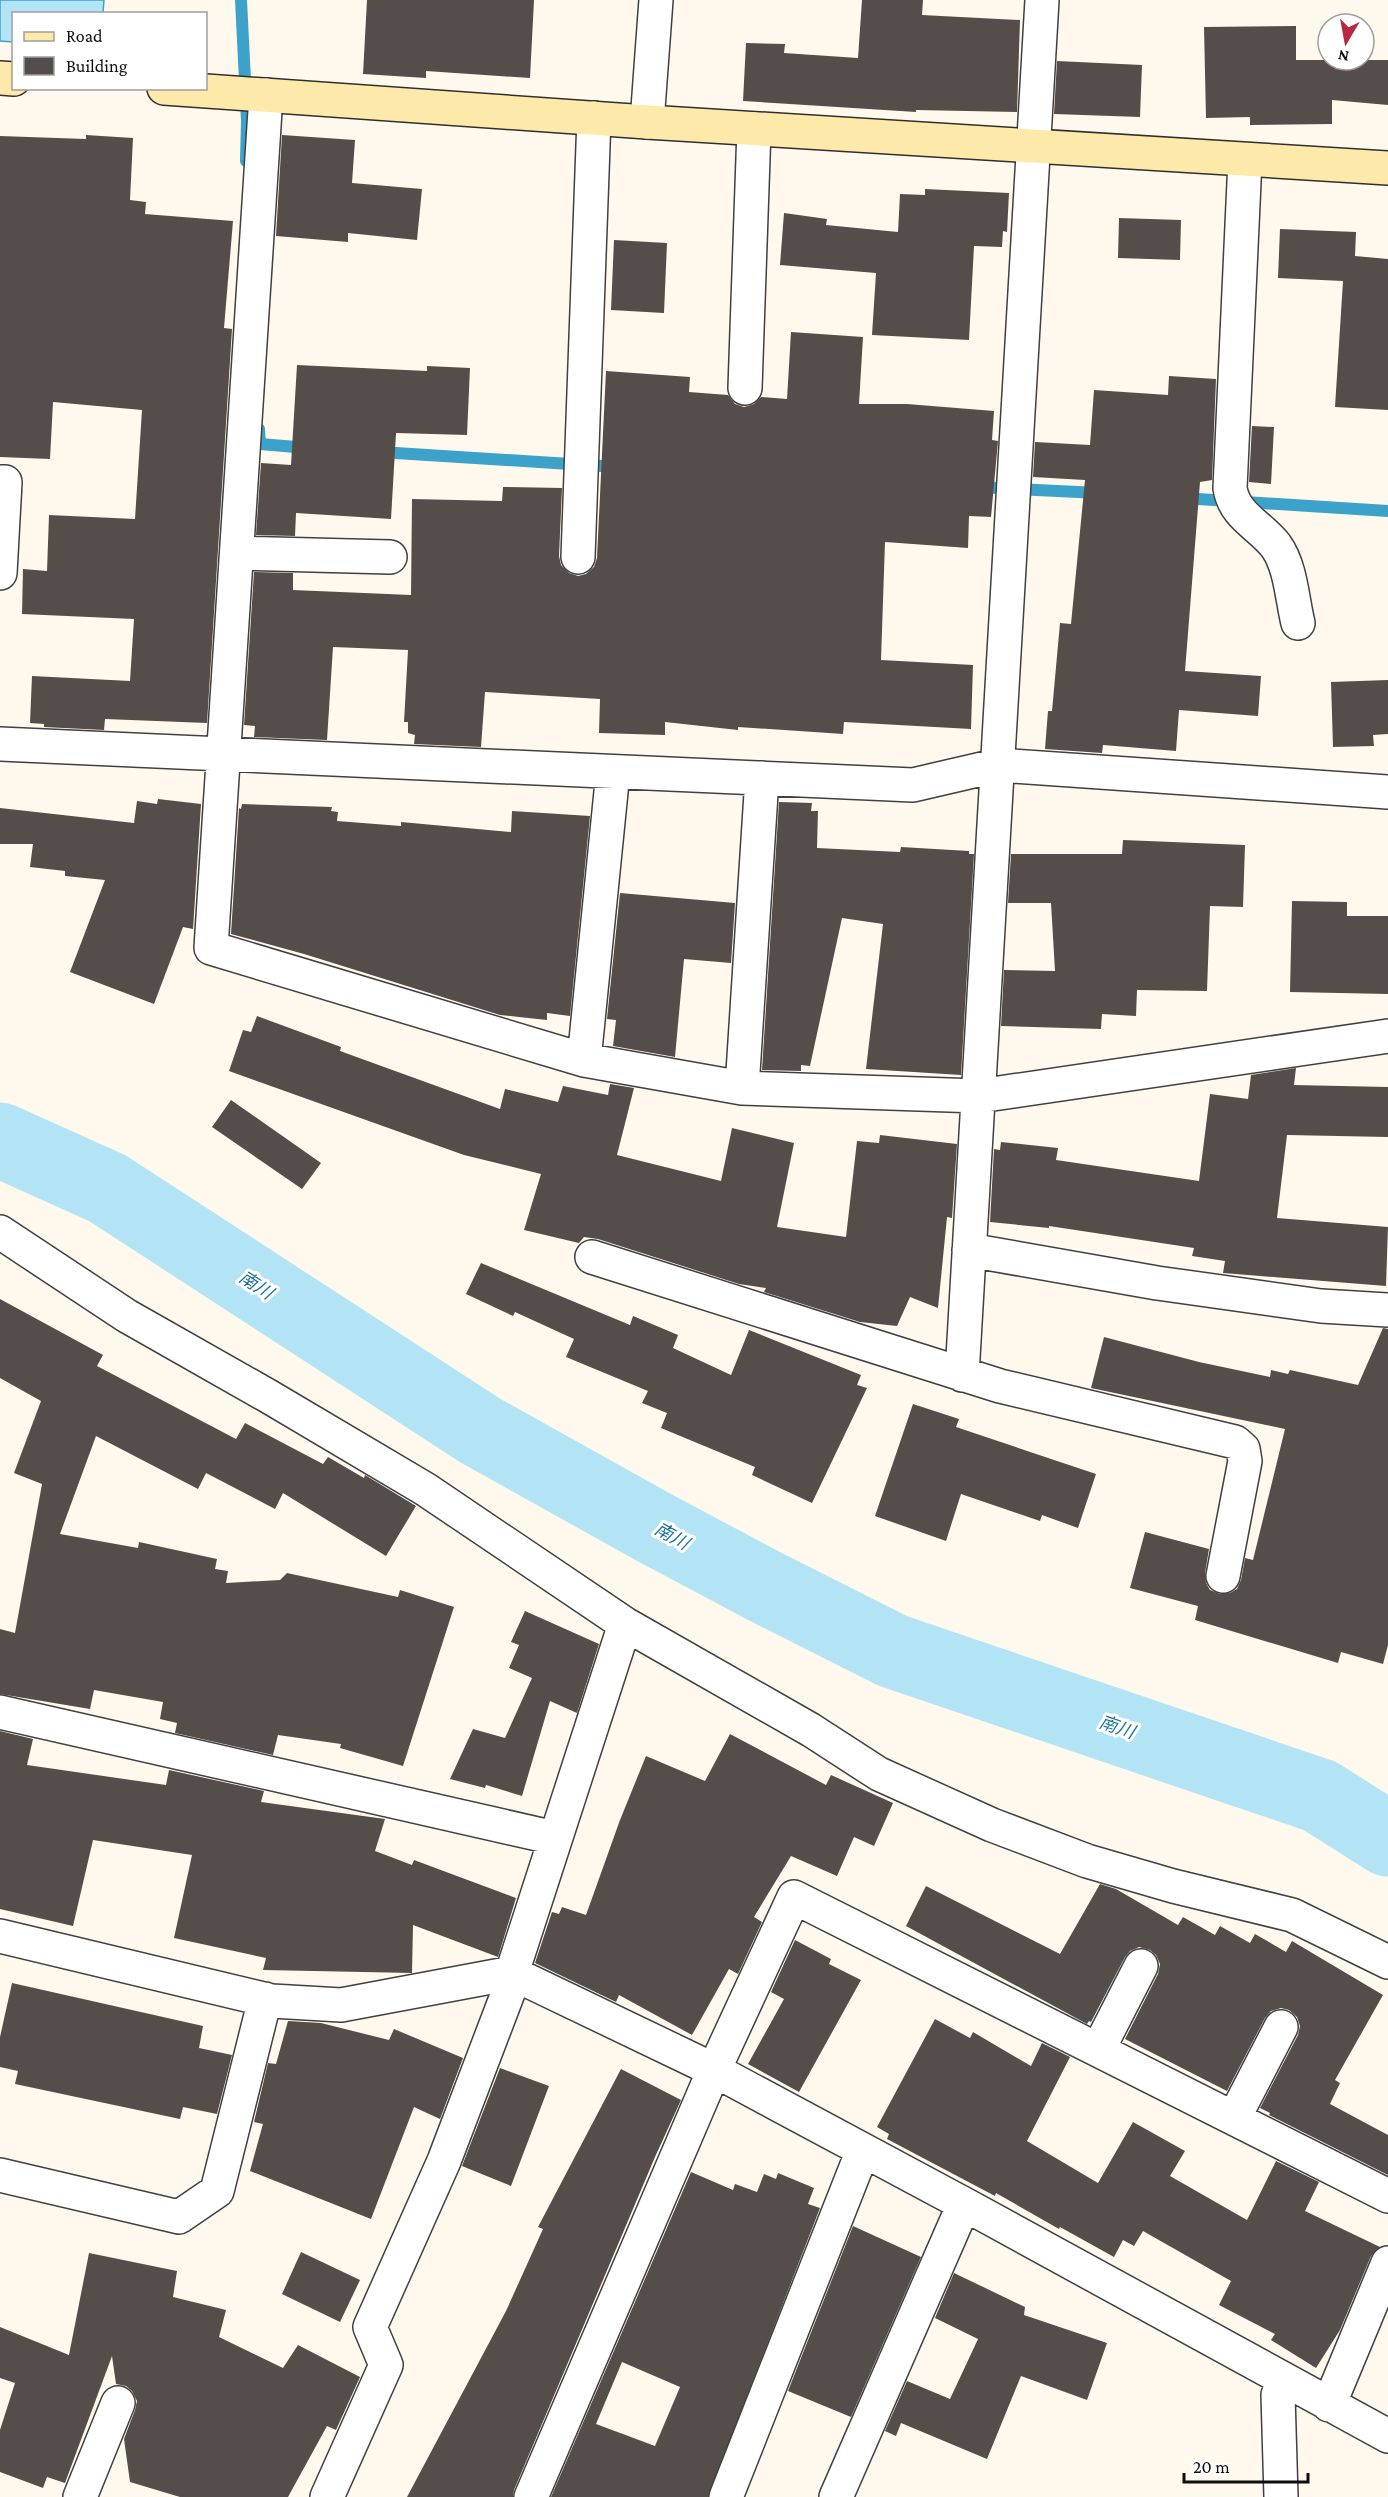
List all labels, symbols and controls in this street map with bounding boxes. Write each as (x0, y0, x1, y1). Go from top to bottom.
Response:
legend (12, 12, 207, 90)
north arrow (1316, 12, 1376, 72)
text: Road (66, 26, 103, 46)
text: N (1337, 47, 1350, 66)
text: Building (66, 56, 128, 76)
water label: 南川 (235, 1267, 278, 1304)
water label: 南川 (651, 1519, 694, 1554)
water label: 南川 (1097, 1712, 1139, 1743)
scale bar (1184, 2446, 1308, 2484)
text: 20 m (1193, 2457, 1230, 2477)

